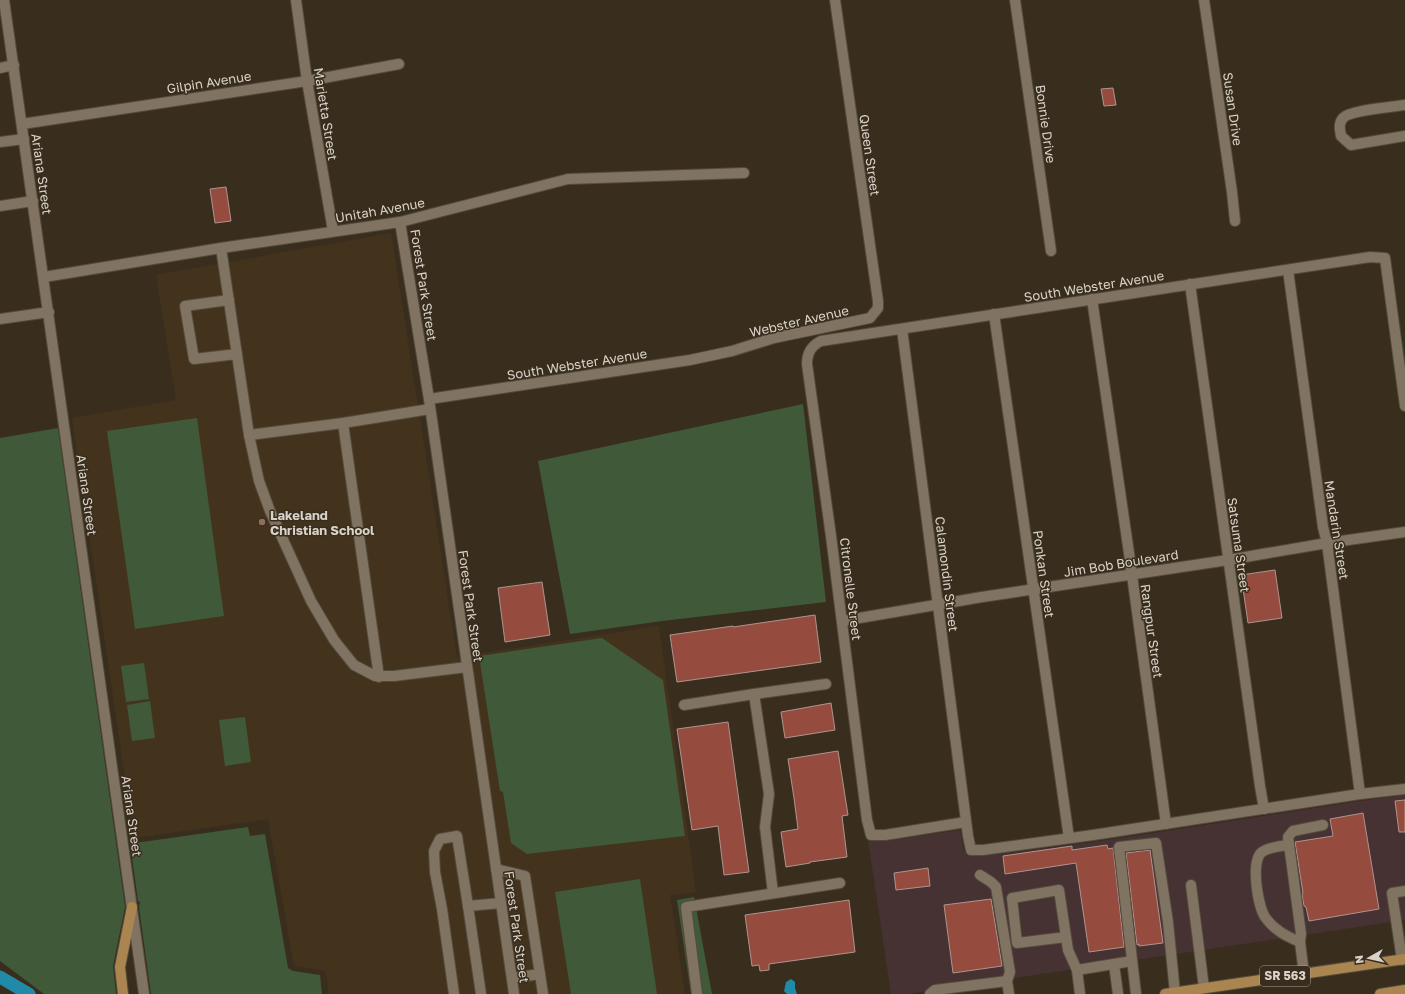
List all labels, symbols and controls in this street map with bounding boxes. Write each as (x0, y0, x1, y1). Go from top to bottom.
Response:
street label: Marietta Street (311, 66, 341, 162)
street label: Gilpin Avenue (166, 67, 252, 97)
street label: Susan Drive (1220, 71, 1246, 147)
street label: Bonnie Drive (1033, 84, 1059, 164)
street label: Queen Street (856, 113, 884, 197)
street label: Ariana Street (28, 132, 56, 216)
street label: Unitah Avenue (334, 194, 426, 226)
street label: Forest Park Street (407, 228, 441, 342)
street label: South Webster Avenue (1023, 267, 1165, 305)
street label: Webster Avenue (748, 302, 850, 340)
street label: South Webster Avenue (506, 345, 648, 383)
street label: Ariana Street (73, 453, 101, 537)
street label: Mandarin Street (1321, 479, 1353, 581)
street label: Satsuma Street (1224, 496, 1254, 594)
place label: Lakeland Christian School (270, 507, 375, 538)
street label: Calamondin Street (932, 515, 962, 633)
marker: Lakeland Christian School (257, 517, 267, 527)
street label: Ponkan Street (1030, 529, 1058, 619)
street label: Citronelle Street (837, 537, 865, 641)
street label: Jim Bob Boulevard (1062, 546, 1180, 580)
street label: Forest Park Street (455, 549, 487, 663)
street label: Rangpur Street (1137, 583, 1167, 679)
street label: Ariana Street (118, 774, 146, 858)
street label: Forest Park Street (501, 870, 533, 984)
north arrow (1349, 938, 1389, 978)
text: N (1352, 954, 1366, 965)
road number: SR 563 (1260, 966, 1310, 986)

